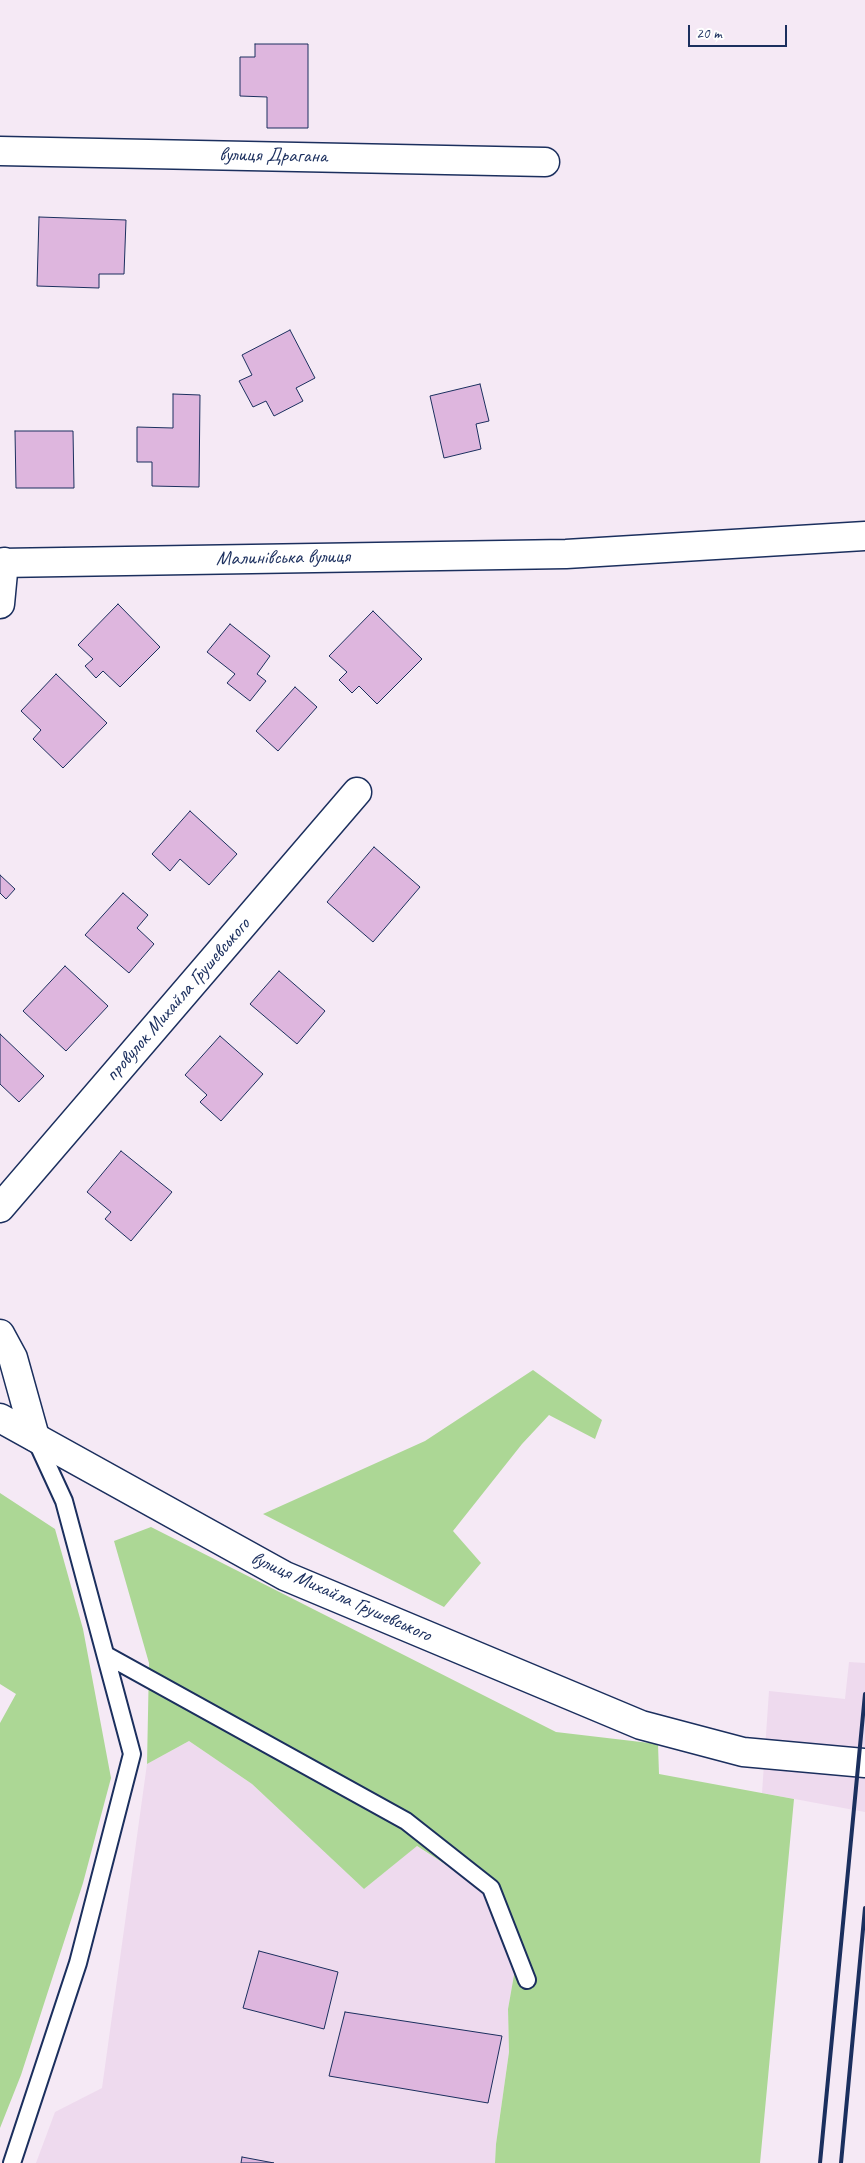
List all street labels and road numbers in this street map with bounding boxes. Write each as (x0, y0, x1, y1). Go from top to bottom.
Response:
street label: вулиця Драгана (219, 143, 327, 169)
street label: Малинівська вулиця (216, 545, 350, 571)
street label: провулок Михайла Грушевського (100, 913, 256, 1087)
street label: вулиця Михайла Грушевського (247, 1546, 435, 1648)

